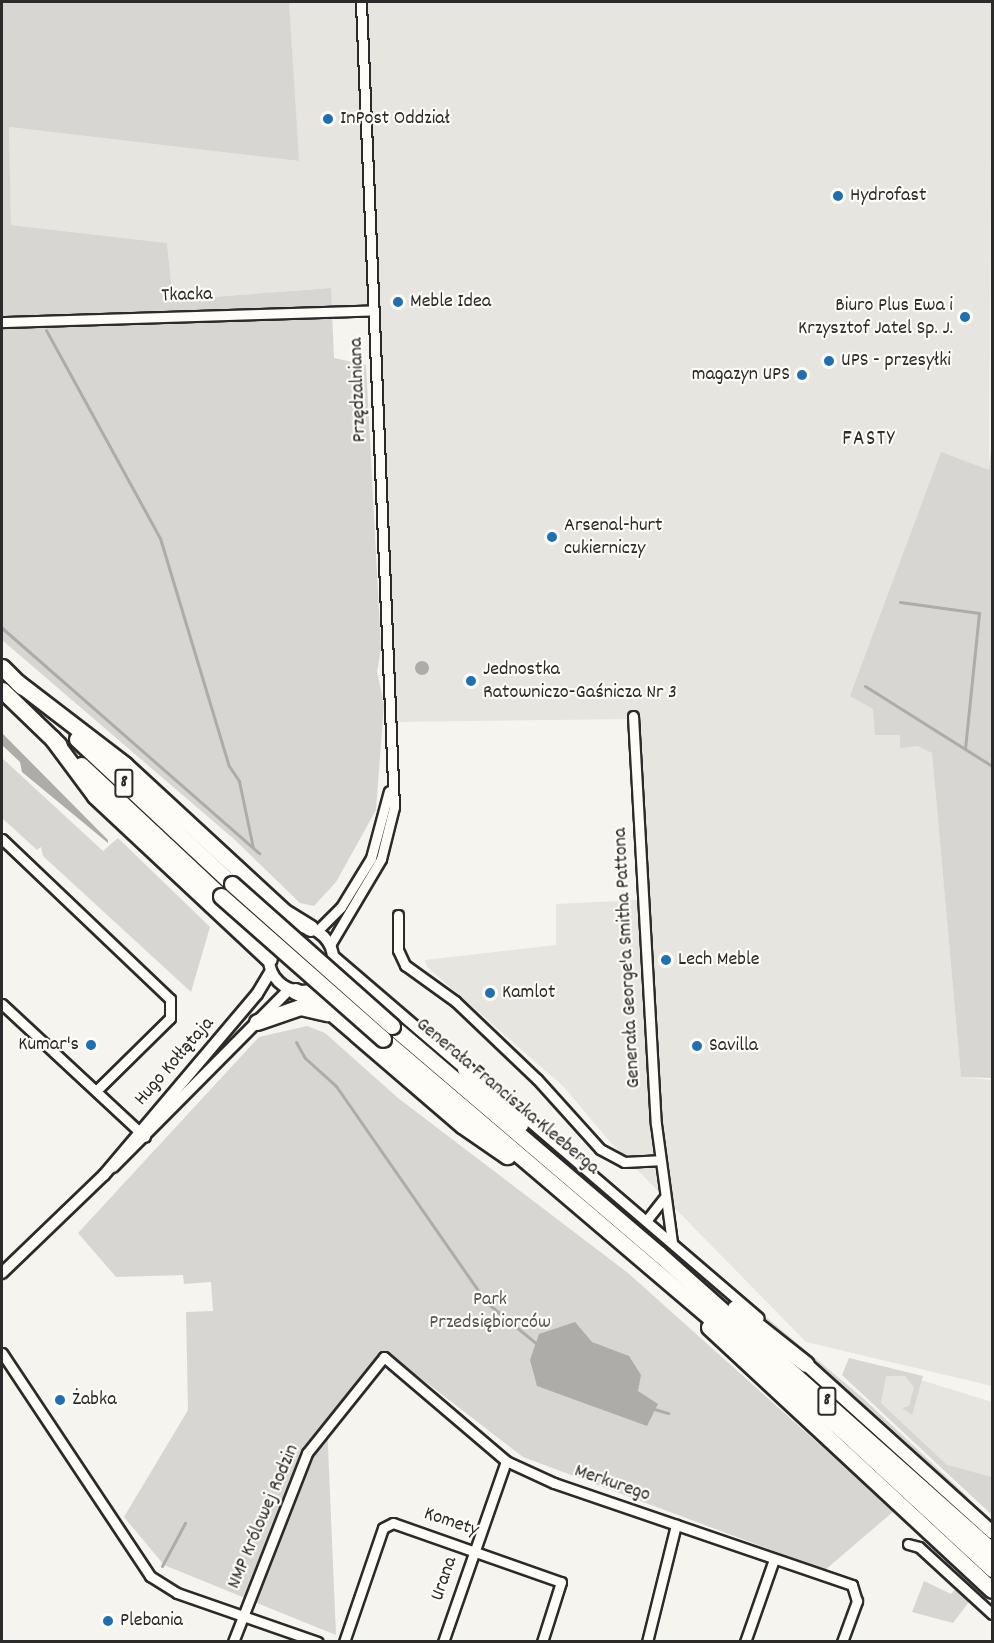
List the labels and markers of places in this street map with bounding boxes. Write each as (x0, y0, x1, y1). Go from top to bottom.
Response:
place label: InPost Oddział (340, 107, 450, 131)
marker: InPost Oddział (321, 112, 335, 126)
place label: Hydrofast (850, 184, 926, 208)
marker: Hydrofast (831, 189, 845, 203)
place label: Meble Idea (410, 290, 491, 314)
place label: Biuro Plus Ewa i Krzysztof Jatel Sp. J. (798, 294, 953, 341)
marker: Meble Idea (391, 295, 405, 309)
marker: Biuro Plus Ewa i Krzysztof Jatel Sp. J. (958, 310, 972, 324)
place label: UPS - przesyłki (841, 349, 951, 373)
marker: UPS - przesyłki (822, 354, 836, 368)
place label: magazyn UPS (692, 363, 790, 387)
marker: magazyn UPS (795, 368, 809, 382)
place label: Arsenal-hurt cukierniczy (564, 514, 662, 561)
marker: Arsenal-hurt cukierniczy (545, 530, 559, 544)
place label: Jednostka Ratowniczo-Gaśnicza Nr 3 (483, 658, 677, 705)
marker: Jednostka Ratowniczo-Gaśnicza Nr 3 (464, 674, 478, 688)
place label: Lech Meble (678, 948, 759, 972)
marker: Lech Meble (659, 953, 673, 967)
place label: Kamlot (502, 981, 555, 1005)
marker: Kamlot (483, 986, 497, 1000)
place label: Kumar's (18, 1033, 79, 1057)
place label: Savilla (709, 1034, 758, 1058)
marker: Kumar's (84, 1038, 98, 1052)
marker: Savilla (690, 1039, 704, 1053)
place label: Żabka (72, 1388, 117, 1412)
marker: Żabka (53, 1393, 67, 1407)
place label: Plebania (120, 1609, 183, 1633)
marker: Plebania (101, 1614, 115, 1628)

